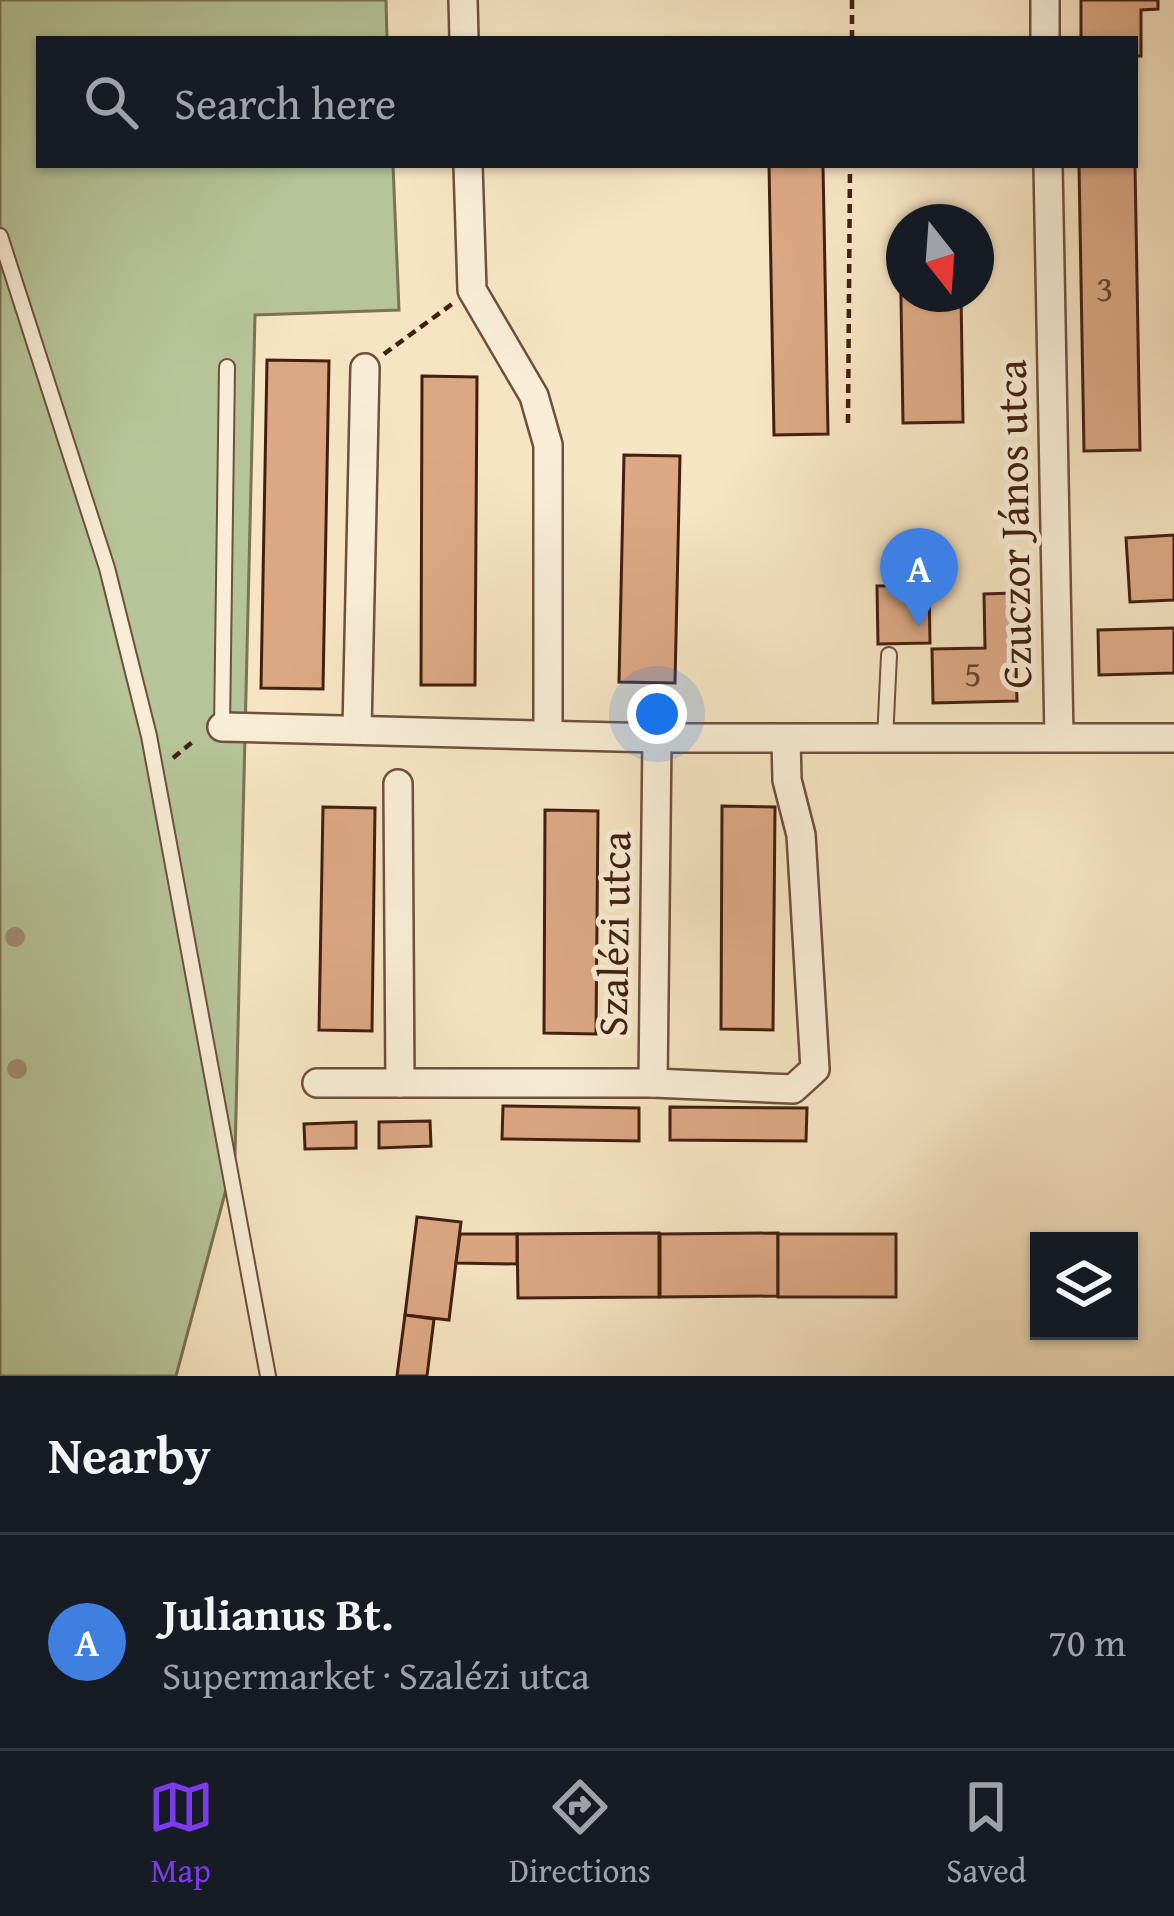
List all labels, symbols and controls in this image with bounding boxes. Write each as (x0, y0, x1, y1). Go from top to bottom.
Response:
search box (36, 36, 1138, 168)
icon: search (78, 69, 144, 135)
text: Search here (174, 70, 396, 135)
north arrow (886, 204, 994, 312)
house number: 3 (1096, 261, 1114, 314)
street label: Czuczor János utca (980, 359, 1046, 689)
pin: A (880, 528, 958, 627)
house number: 5 (964, 646, 982, 699)
your location (627, 684, 687, 744)
street label: Szalézi utca (581, 831, 645, 1037)
map controls (1030, 1232, 1138, 1340)
button: layers (1030, 1232, 1138, 1340)
text: Nearby (48, 1417, 211, 1492)
text: Julianus Bt. (162, 1581, 394, 1646)
text: A (75, 1613, 99, 1670)
text: 70 m (1048, 1613, 1126, 1670)
text: Supermarket · Szalézi utca (162, 1646, 590, 1703)
tab: Map (148, 1774, 214, 1894)
tab: Directions (509, 1774, 651, 1894)
tab: Saved (946, 1774, 1026, 1894)

